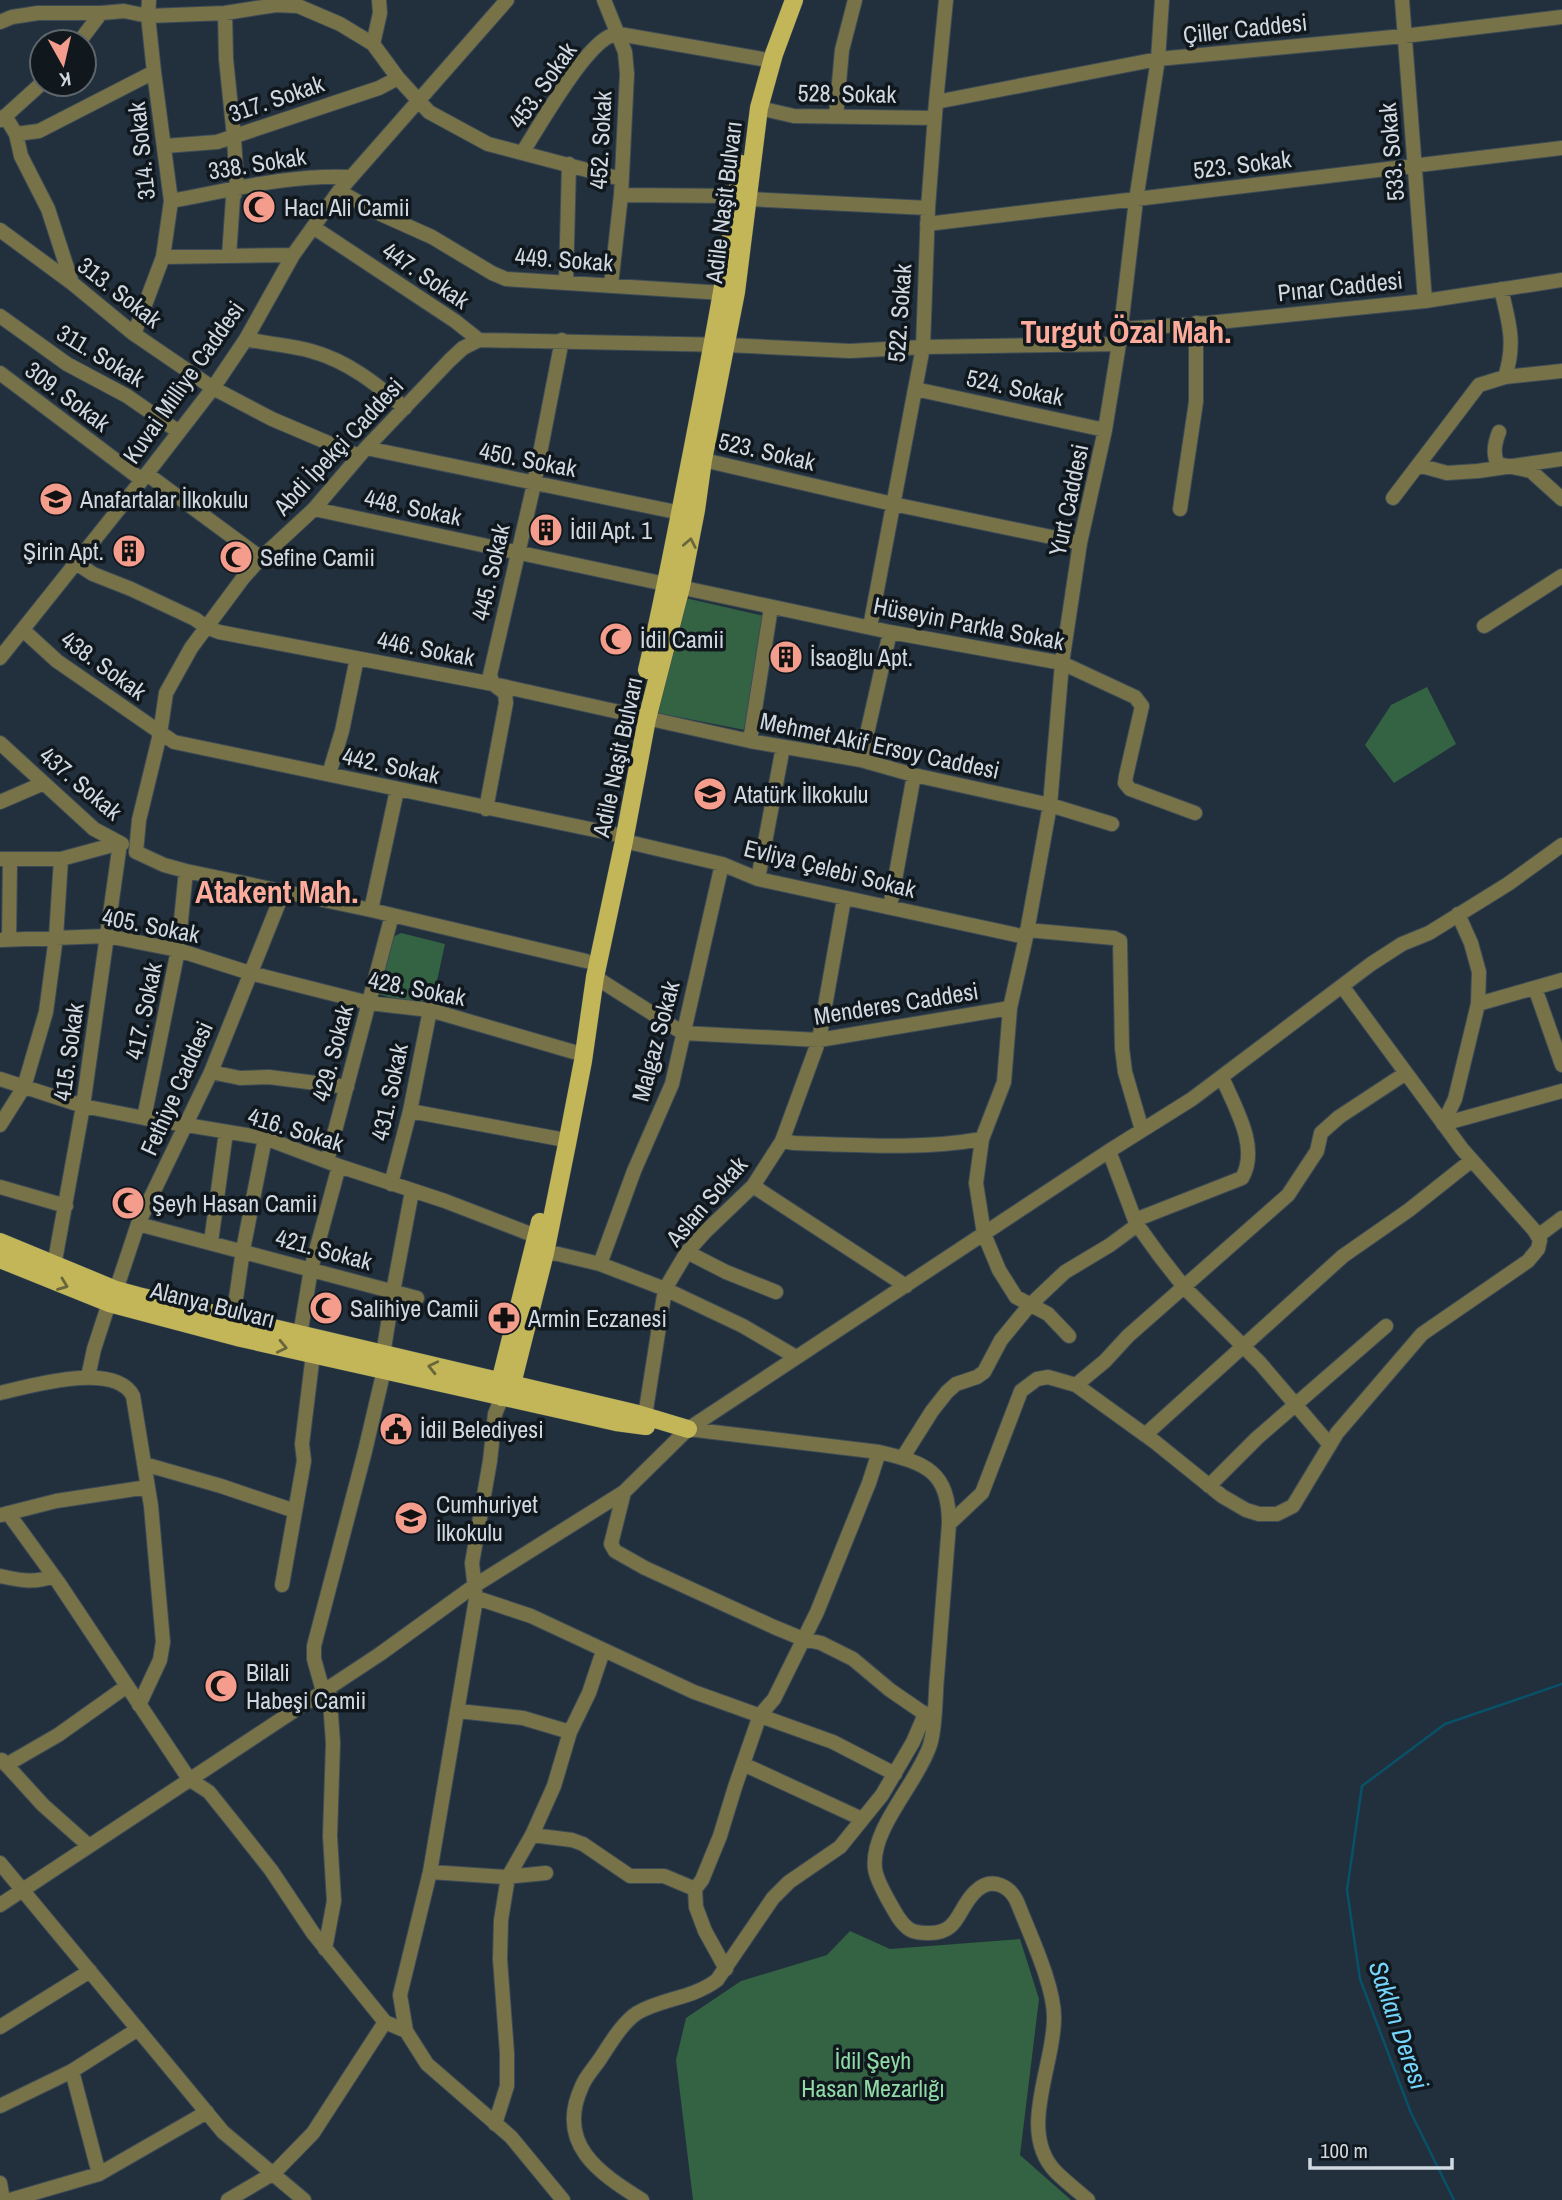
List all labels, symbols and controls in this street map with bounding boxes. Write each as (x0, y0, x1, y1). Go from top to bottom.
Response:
street label: Çiller Caddesi (1181, 6, 1309, 50)
north arrow (28, 28, 98, 98)
street label: 453. Sokak (501, 35, 583, 135)
text: K (57, 66, 73, 94)
street label: 317. Sokak (224, 67, 328, 129)
street label: 528. Sokak (797, 76, 897, 110)
street label: 452. Sokak (581, 90, 619, 190)
street label: 314. Sokak (120, 100, 162, 202)
street label: 533. Sokak (1371, 101, 1411, 202)
street label: Adile Naşit Bulvarı (697, 119, 749, 286)
street label: 338. Sokak (206, 139, 308, 187)
street label: 523. Sokak (1191, 142, 1293, 186)
mosque icon: Hacı Ali Camii (240, 188, 278, 226)
place label: Hacı Ali Camii (284, 191, 410, 223)
street label: 447. Sokak (376, 234, 476, 316)
street label: 449. Sokak (514, 240, 614, 278)
street label: 313. Sokak (71, 249, 169, 335)
street label: 522. Sokak (880, 263, 918, 363)
street label: Pınar Caddesi (1276, 264, 1404, 308)
street label: Kuvai Milliye Caddesi (115, 294, 251, 470)
district label: Turgut Özal Mah. (1021, 310, 1231, 353)
street label: 311. Sokak (51, 316, 151, 394)
street label: 309. Sokak (19, 354, 117, 439)
street label: 524. Sokak (964, 361, 1067, 413)
street label: Abdi İpekçi Caddesi (265, 370, 410, 522)
street label: 523. Sokak (715, 424, 819, 478)
street label: 450. Sokak (477, 434, 580, 484)
street label: Yurt Caddesi (1041, 441, 1095, 559)
school or university icon: Anafartalar İlkokulu (37, 480, 75, 518)
street label: 448. Sokak (362, 481, 465, 533)
place label: Anafartalar İlkokulu (79, 483, 248, 515)
building icon: İdil Apt. 1 (527, 511, 565, 549)
place label: İdil Apt. 1 (570, 514, 652, 546)
street label: 445. Sokak (463, 520, 517, 624)
building icon: Şirin Apt. (110, 532, 148, 570)
place label: Şirin Apt. (23, 535, 104, 567)
one-way arrow (681, 537, 696, 549)
mosque icon: Sefine Camii (217, 538, 255, 576)
place label: Sefine Camii (260, 541, 375, 573)
street label: Hüseyin Parkla Sokak (871, 589, 1067, 657)
mosque icon: İdil Camii (597, 620, 635, 658)
street label: 438. Sokak (55, 623, 153, 707)
street label: 446. Sokak (375, 623, 478, 673)
place label: İdil Camii (640, 623, 724, 655)
building icon: İsaoğlu Apt. (767, 638, 805, 676)
place label: İsaoğlu Apt. (810, 641, 913, 673)
street label: Adile Naşit Bulvarı (584, 674, 650, 841)
street label: Mehmet Akif Ersoy Caddesi (757, 704, 1003, 786)
street label: 437. Sokak (33, 739, 129, 827)
street label: 442. Sokak (340, 739, 443, 791)
school or university icon: Atatürk İlkokulu (691, 775, 729, 813)
place label: Atatürk İlkokulu (733, 778, 869, 810)
street label: Evliya Çelebi Sokak (741, 831, 919, 905)
district label: Atakent Mah. (195, 870, 359, 913)
street label: 405. Sokak (100, 900, 203, 950)
street label: 417. Sokak (117, 959, 169, 1062)
street label: 428. Sokak (366, 963, 469, 1013)
street label: Menderes Caddesi (811, 974, 981, 1032)
street label: Malgaz Sokak (624, 977, 686, 1105)
street label: 415. Sokak (45, 1001, 91, 1103)
street label: 429. Sokak (304, 1001, 360, 1105)
street label: Fethiye Caddesi (132, 1016, 220, 1160)
street label: 431. Sokak (363, 1040, 415, 1143)
street label: 416. Sokak (244, 1099, 348, 1159)
street label: Aslan Sokak (657, 1149, 754, 1254)
mosque icon: Şeyh Hasan Camii (109, 1184, 147, 1222)
place label: Şeyh Hasan Camii (152, 1187, 317, 1219)
street label: 421. Sokak (272, 1221, 376, 1277)
street label: Alanya Bulvarı (147, 1273, 278, 1335)
one-way arrow (56, 1277, 68, 1291)
mosque icon: Salihiye Camii (307, 1289, 345, 1327)
place label: Salihiye Camii (350, 1292, 479, 1324)
pharmacy icon: Armin Eczanesi (485, 1299, 523, 1337)
place label: Armin Eczanesi (527, 1302, 667, 1334)
one-way arrow (276, 1339, 288, 1353)
one-way arrow (428, 1361, 440, 1375)
public building icon: İdil Belediyesi (377, 1410, 415, 1448)
place label: İdil Belediyesi (420, 1413, 544, 1445)
place label: Cumhuriyet İlkokulu (436, 1488, 538, 1548)
school or university icon: Cumhuriyet İlkokulu (392, 1499, 430, 1537)
place label: Bilali Habeşi Camii (246, 1656, 366, 1716)
mosque icon: Bilali Habeşi Camii (202, 1667, 240, 1705)
water label: Saklan Deresi (1361, 1956, 1437, 2094)
park label: İdil Şeyh Hasan Mezarlığı (801, 2044, 945, 2104)
scale bar (1310, 2126, 1452, 2170)
text: 100 m (1320, 2136, 1368, 2165)

